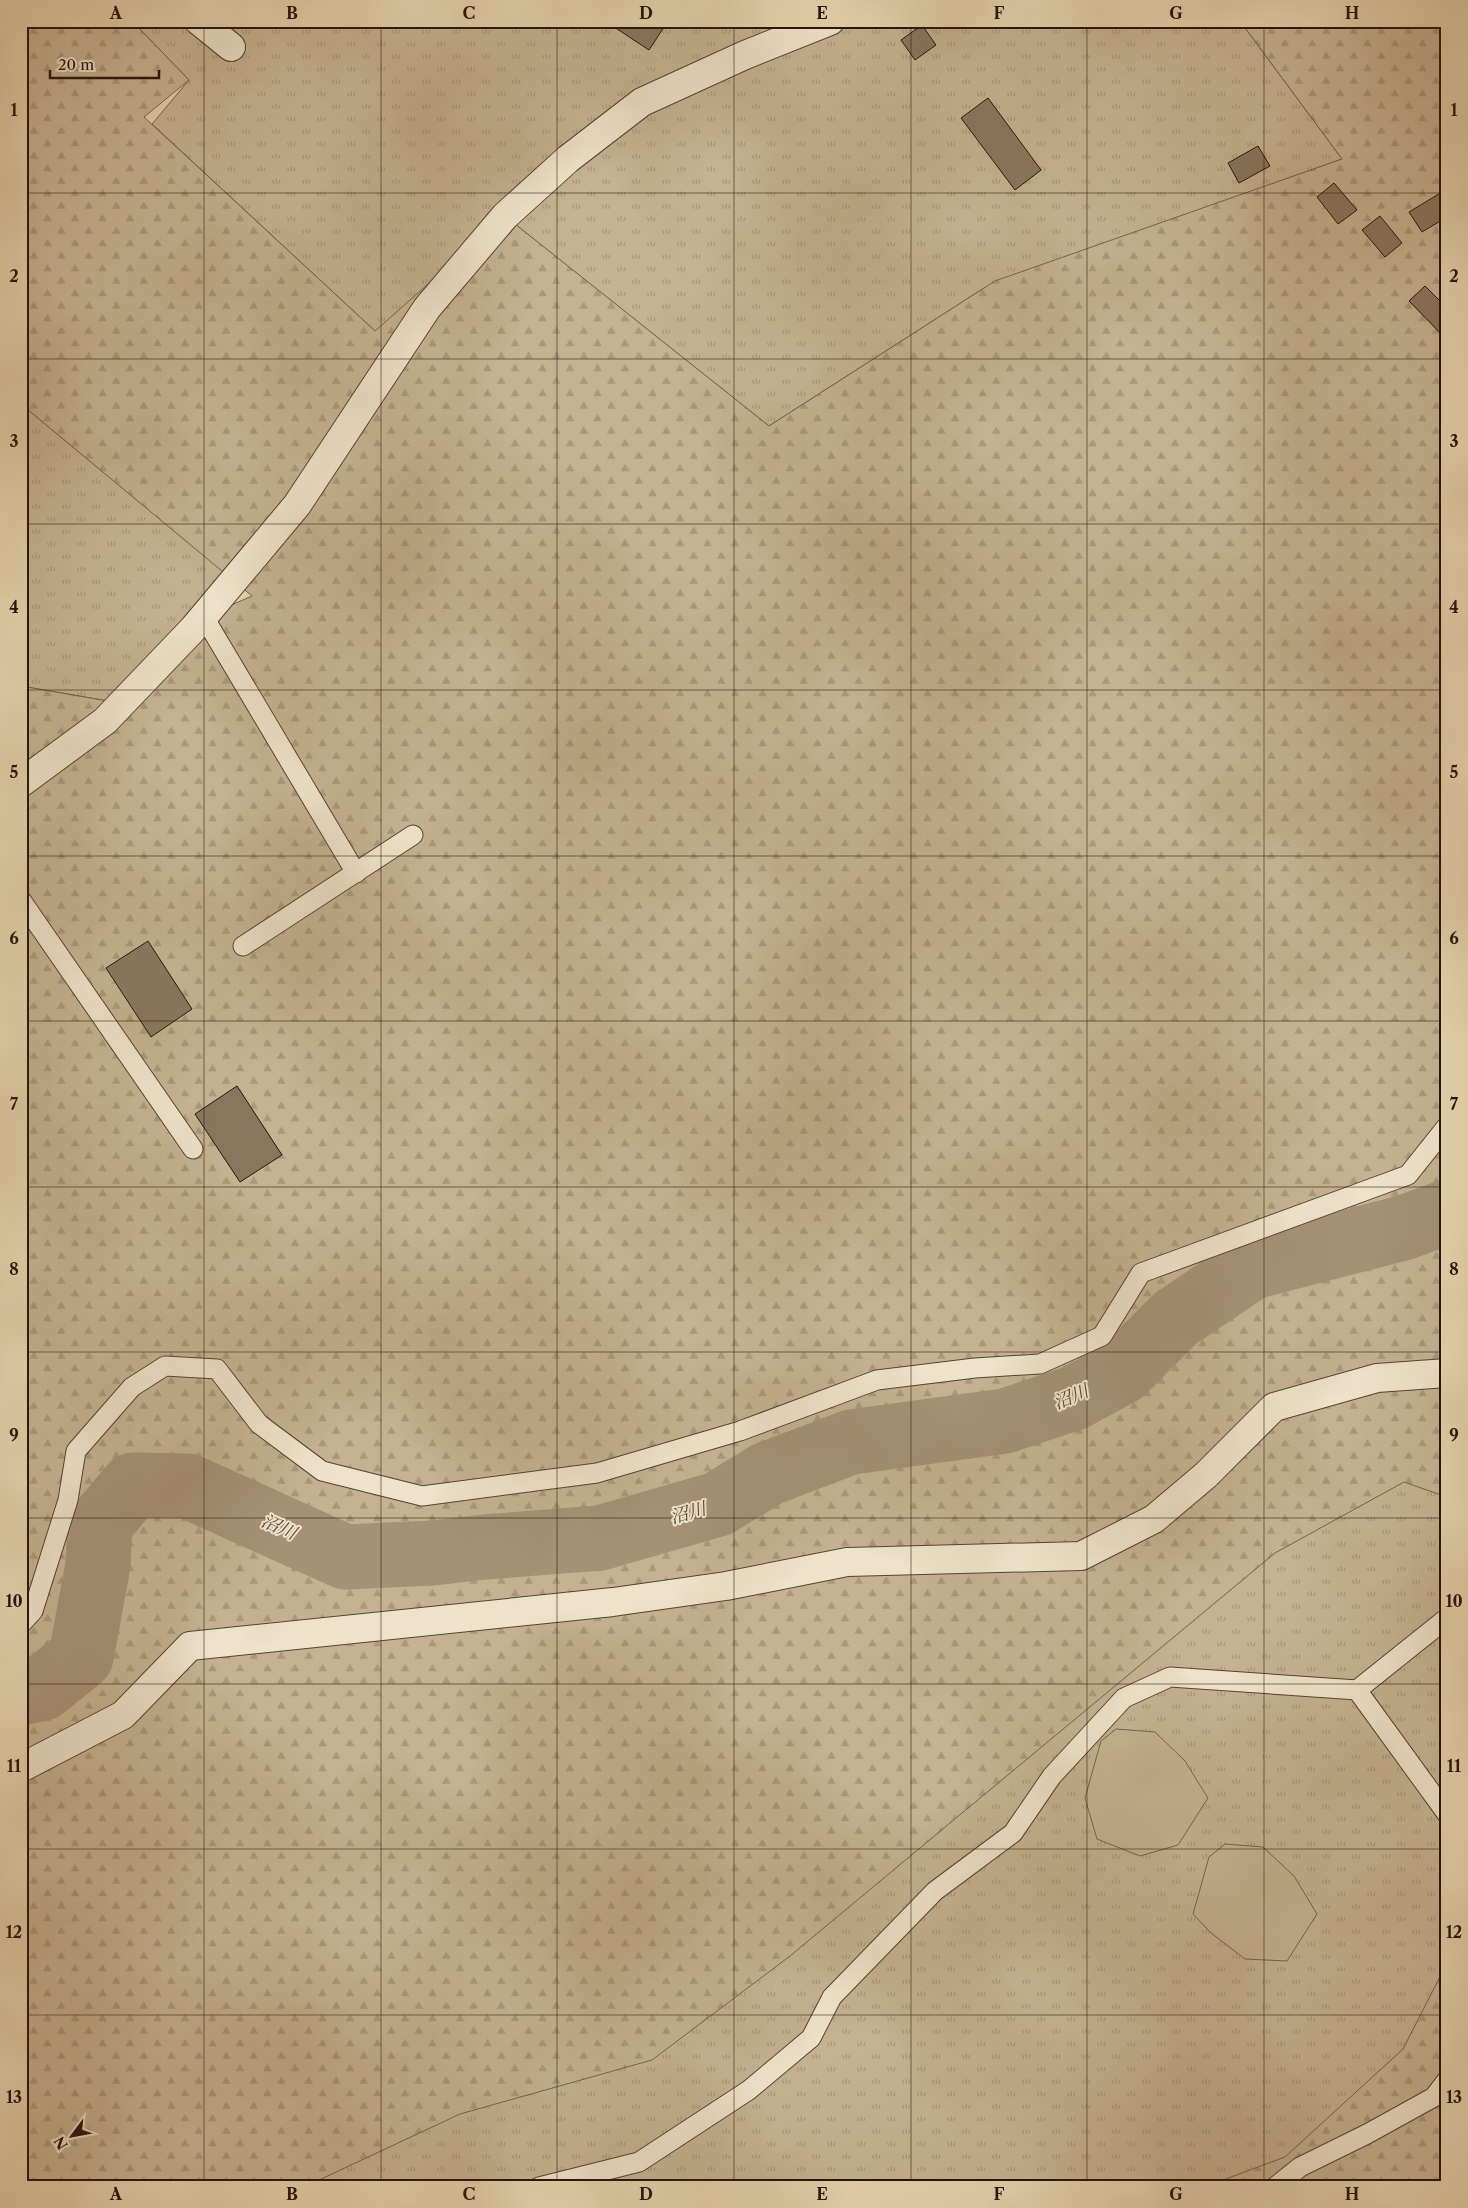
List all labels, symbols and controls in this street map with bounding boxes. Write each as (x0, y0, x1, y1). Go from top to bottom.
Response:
text: A (109, 3, 123, 23)
text: B (286, 3, 298, 23)
text: C (463, 3, 475, 23)
text: D (639, 3, 653, 23)
text: E (816, 3, 828, 23)
text: F (994, 3, 1005, 23)
text: G (1169, 3, 1183, 23)
text: H (1345, 3, 1359, 23)
scale bar (50, 48, 159, 80)
text: 20 m (58, 55, 94, 74)
text: 1 (10, 100, 18, 120)
text: 1 (1450, 100, 1458, 120)
text: 2 (9, 266, 19, 286)
text: 2 (1449, 266, 1459, 286)
text: 3 (9, 431, 19, 451)
text: 3 (1449, 431, 1459, 451)
text: 4 (9, 597, 19, 617)
text: 4 (1449, 597, 1459, 617)
text: 5 (10, 762, 19, 782)
text: 5 (1450, 762, 1459, 782)
text: 6 (9, 928, 19, 948)
text: 6 (1449, 928, 1459, 948)
text: 7 (10, 1094, 19, 1114)
text: 7 (1450, 1094, 1459, 1114)
text: 8 (9, 1259, 19, 1279)
text: 8 (1449, 1259, 1459, 1279)
water label: 沼川 (1050, 1379, 1094, 1414)
text: 9 (9, 1425, 19, 1445)
text: 9 (1449, 1425, 1459, 1445)
water label: 沼川 (668, 1497, 710, 1529)
water label: 沼川 (258, 1510, 302, 1545)
text: 10 (5, 1591, 23, 1611)
text: 10 (1445, 1591, 1463, 1611)
text: 11 (7, 1756, 22, 1776)
text: 11 (1447, 1756, 1462, 1776)
text: 12 (6, 1922, 22, 1942)
text: 12 (1446, 1922, 1462, 1942)
text: 13 (6, 2087, 22, 2107)
text: 13 (1446, 2087, 1462, 2107)
north arrow (48, 2110, 98, 2160)
text: N (50, 2133, 72, 2153)
text: A (109, 2184, 123, 2204)
text: B (286, 2184, 298, 2204)
text: C (463, 2184, 475, 2204)
text: D (639, 2184, 653, 2204)
text: E (816, 2184, 828, 2204)
text: F (994, 2184, 1005, 2204)
text: G (1169, 2184, 1183, 2204)
text: H (1345, 2184, 1359, 2204)

